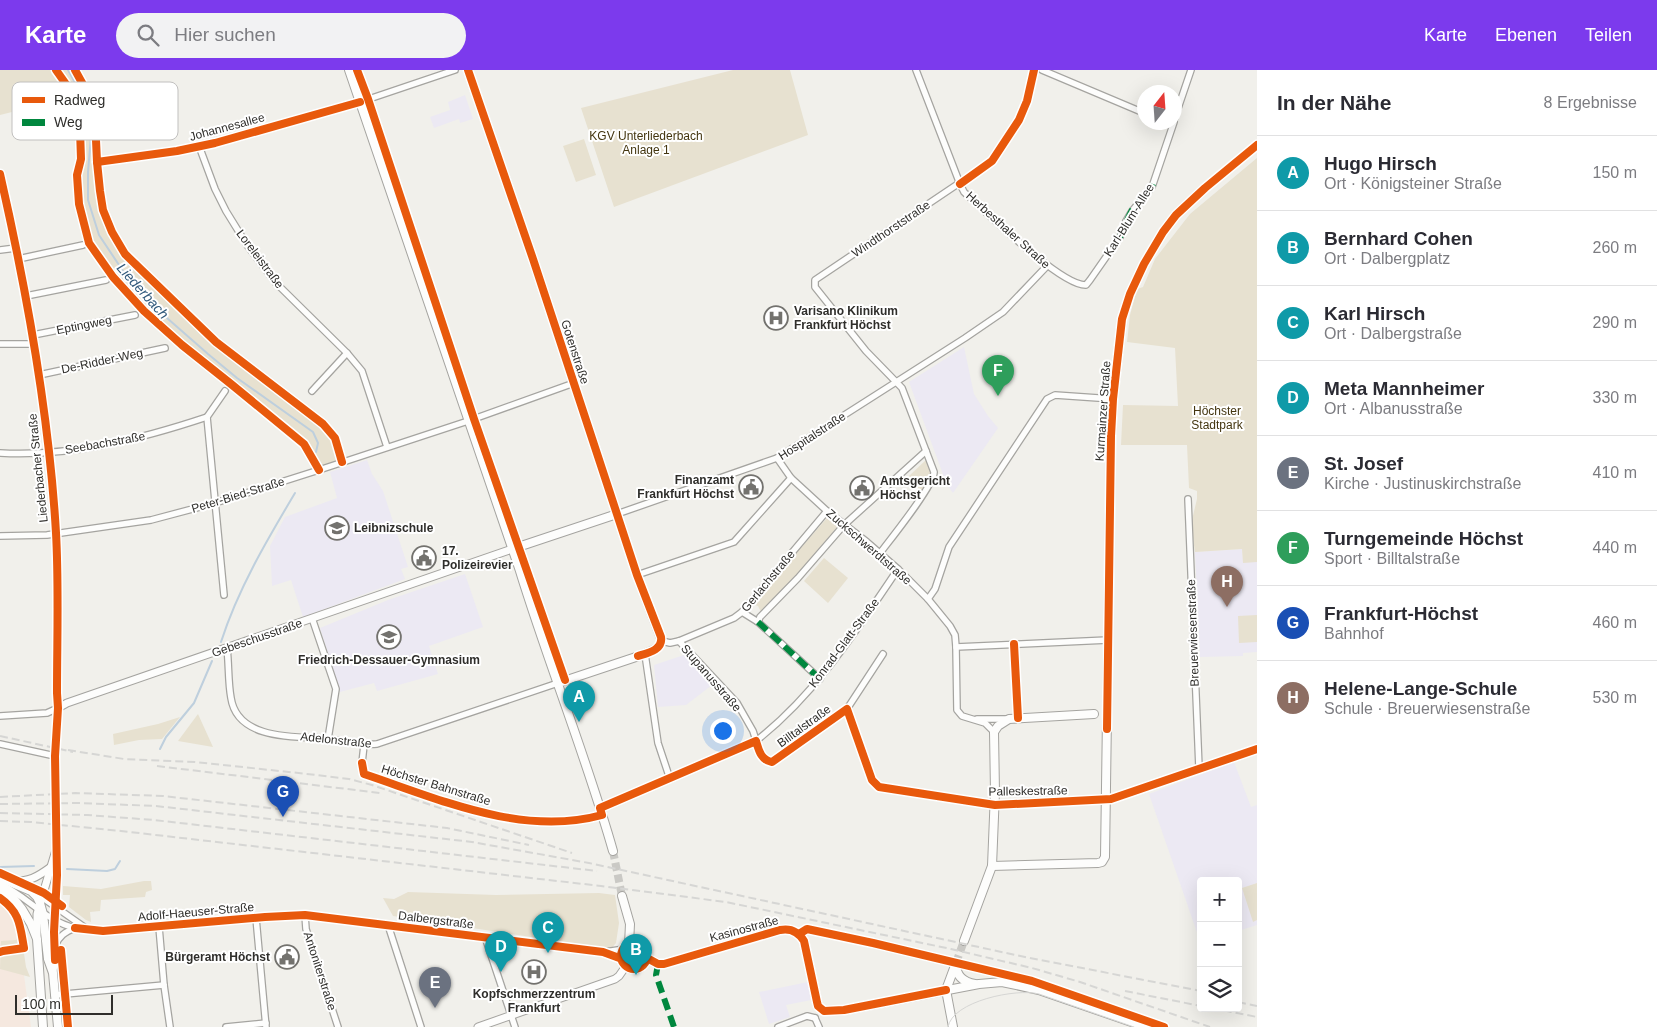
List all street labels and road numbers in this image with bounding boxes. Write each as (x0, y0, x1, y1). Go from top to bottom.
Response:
street label: Johannesallee (188, 110, 267, 144)
street label: Karl-Blum-Allee (1101, 181, 1157, 259)
street label: Herbesthaler Straße (963, 189, 1053, 272)
street label: Windthorststraße (849, 197, 933, 260)
street label: Loreleistraße (233, 227, 287, 291)
street label: Eptingweg (55, 313, 113, 337)
street label: Gotenstraße (558, 318, 592, 386)
street label: De-Ridder-Weg (60, 346, 144, 376)
street label: Kurmainzer Straße (1093, 360, 1114, 462)
street label: Hospitalstraße (776, 409, 849, 463)
street label: Liederbacher Straße (25, 413, 51, 523)
street label: Seebachstraße (64, 429, 147, 457)
street label: Peter-Bied-Straße (190, 474, 287, 516)
street label: Zuckschwerdtstraße (824, 506, 915, 588)
street label: Gerlachstraße (738, 547, 798, 615)
street label: Breuerwiesenstraße (1184, 579, 1202, 687)
street label: Konrad-Glatt-Straße (806, 595, 882, 690)
street label: Gebeschusstraße (210, 616, 304, 660)
street label: Stupanusstraße (678, 641, 744, 715)
street label: Billtalstraße (775, 702, 834, 750)
street label: Adelonstraße (300, 729, 373, 751)
street label: Höchster Bahnstraße (380, 762, 493, 808)
street label: Palleskestraße (988, 783, 1068, 799)
street label: Adolf-Haeuser-Straße (137, 900, 255, 924)
street label: Dalbergstraße (397, 908, 475, 932)
street label: Kasinostraße (708, 913, 780, 945)
street label: Antoniterstraße (301, 930, 339, 1012)

